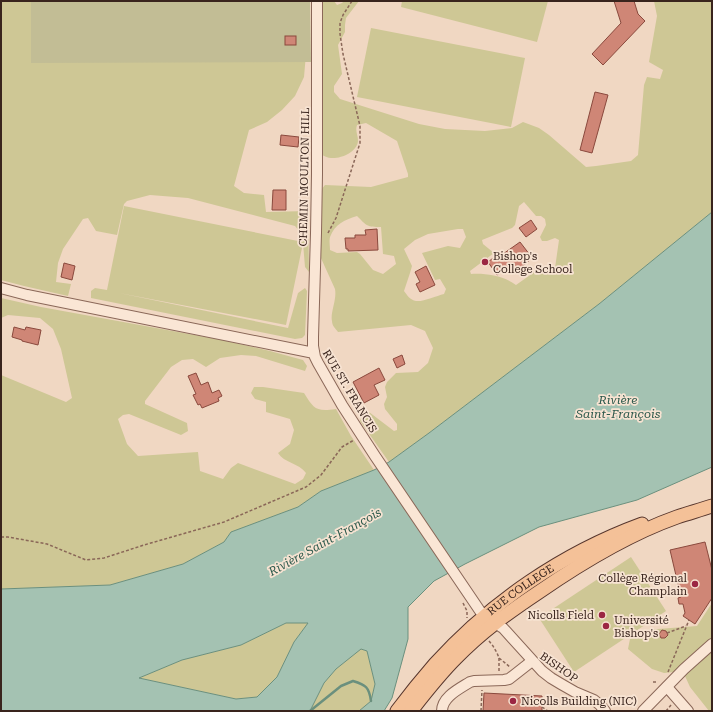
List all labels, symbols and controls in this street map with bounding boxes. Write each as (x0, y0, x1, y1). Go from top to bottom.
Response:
street label: CHEMIN MOULTON HILL (297, 107, 312, 247)
place label: Bishop's College School (493, 250, 573, 276)
marker: Bishop's College School (480, 257, 490, 267)
street label: RUE ST. FRANCIS (320, 347, 380, 435)
water label: Rivière Saint-François (575, 393, 661, 421)
water label: Rivière Saint-François (265, 505, 384, 579)
street label: RUE COLLEGE (485, 562, 556, 618)
place label: Collège Régional Champlain (598, 572, 688, 598)
marker: Collège Régional Champlain (690, 579, 700, 589)
place label: Nicolls Field (527, 609, 594, 622)
marker: Nicolls Field (597, 610, 607, 620)
place label: Université Bishop's (614, 614, 669, 640)
marker: Université Bishop's (601, 621, 611, 631)
street label: BISHOP (537, 650, 580, 685)
place label: Nicolls Building (NIC) (521, 695, 637, 708)
marker: Nicolls Building (NIC) (508, 696, 518, 706)

